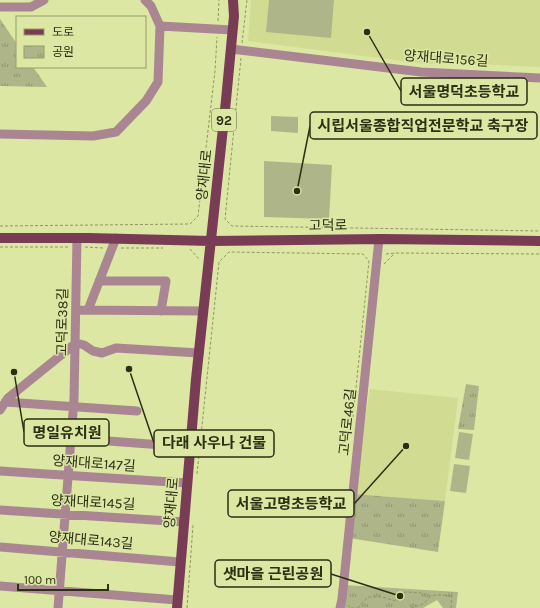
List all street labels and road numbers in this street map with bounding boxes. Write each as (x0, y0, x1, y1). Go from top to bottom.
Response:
street label: 양재대로156길 (403, 47, 489, 70)
road number: 92 (212, 109, 236, 131)
street label: 양재대로 (193, 148, 216, 202)
street label: 고덕로 (309, 217, 348, 234)
street label: 고덕로38길 (53, 288, 72, 356)
street label: 고덕로46길 (336, 388, 359, 456)
street label: 양재대로147길 (52, 452, 136, 475)
street label: 양재대로 (161, 477, 182, 529)
street label: 양재대로145길 (50, 492, 136, 513)
street label: 양재대로143길 (48, 528, 134, 553)

